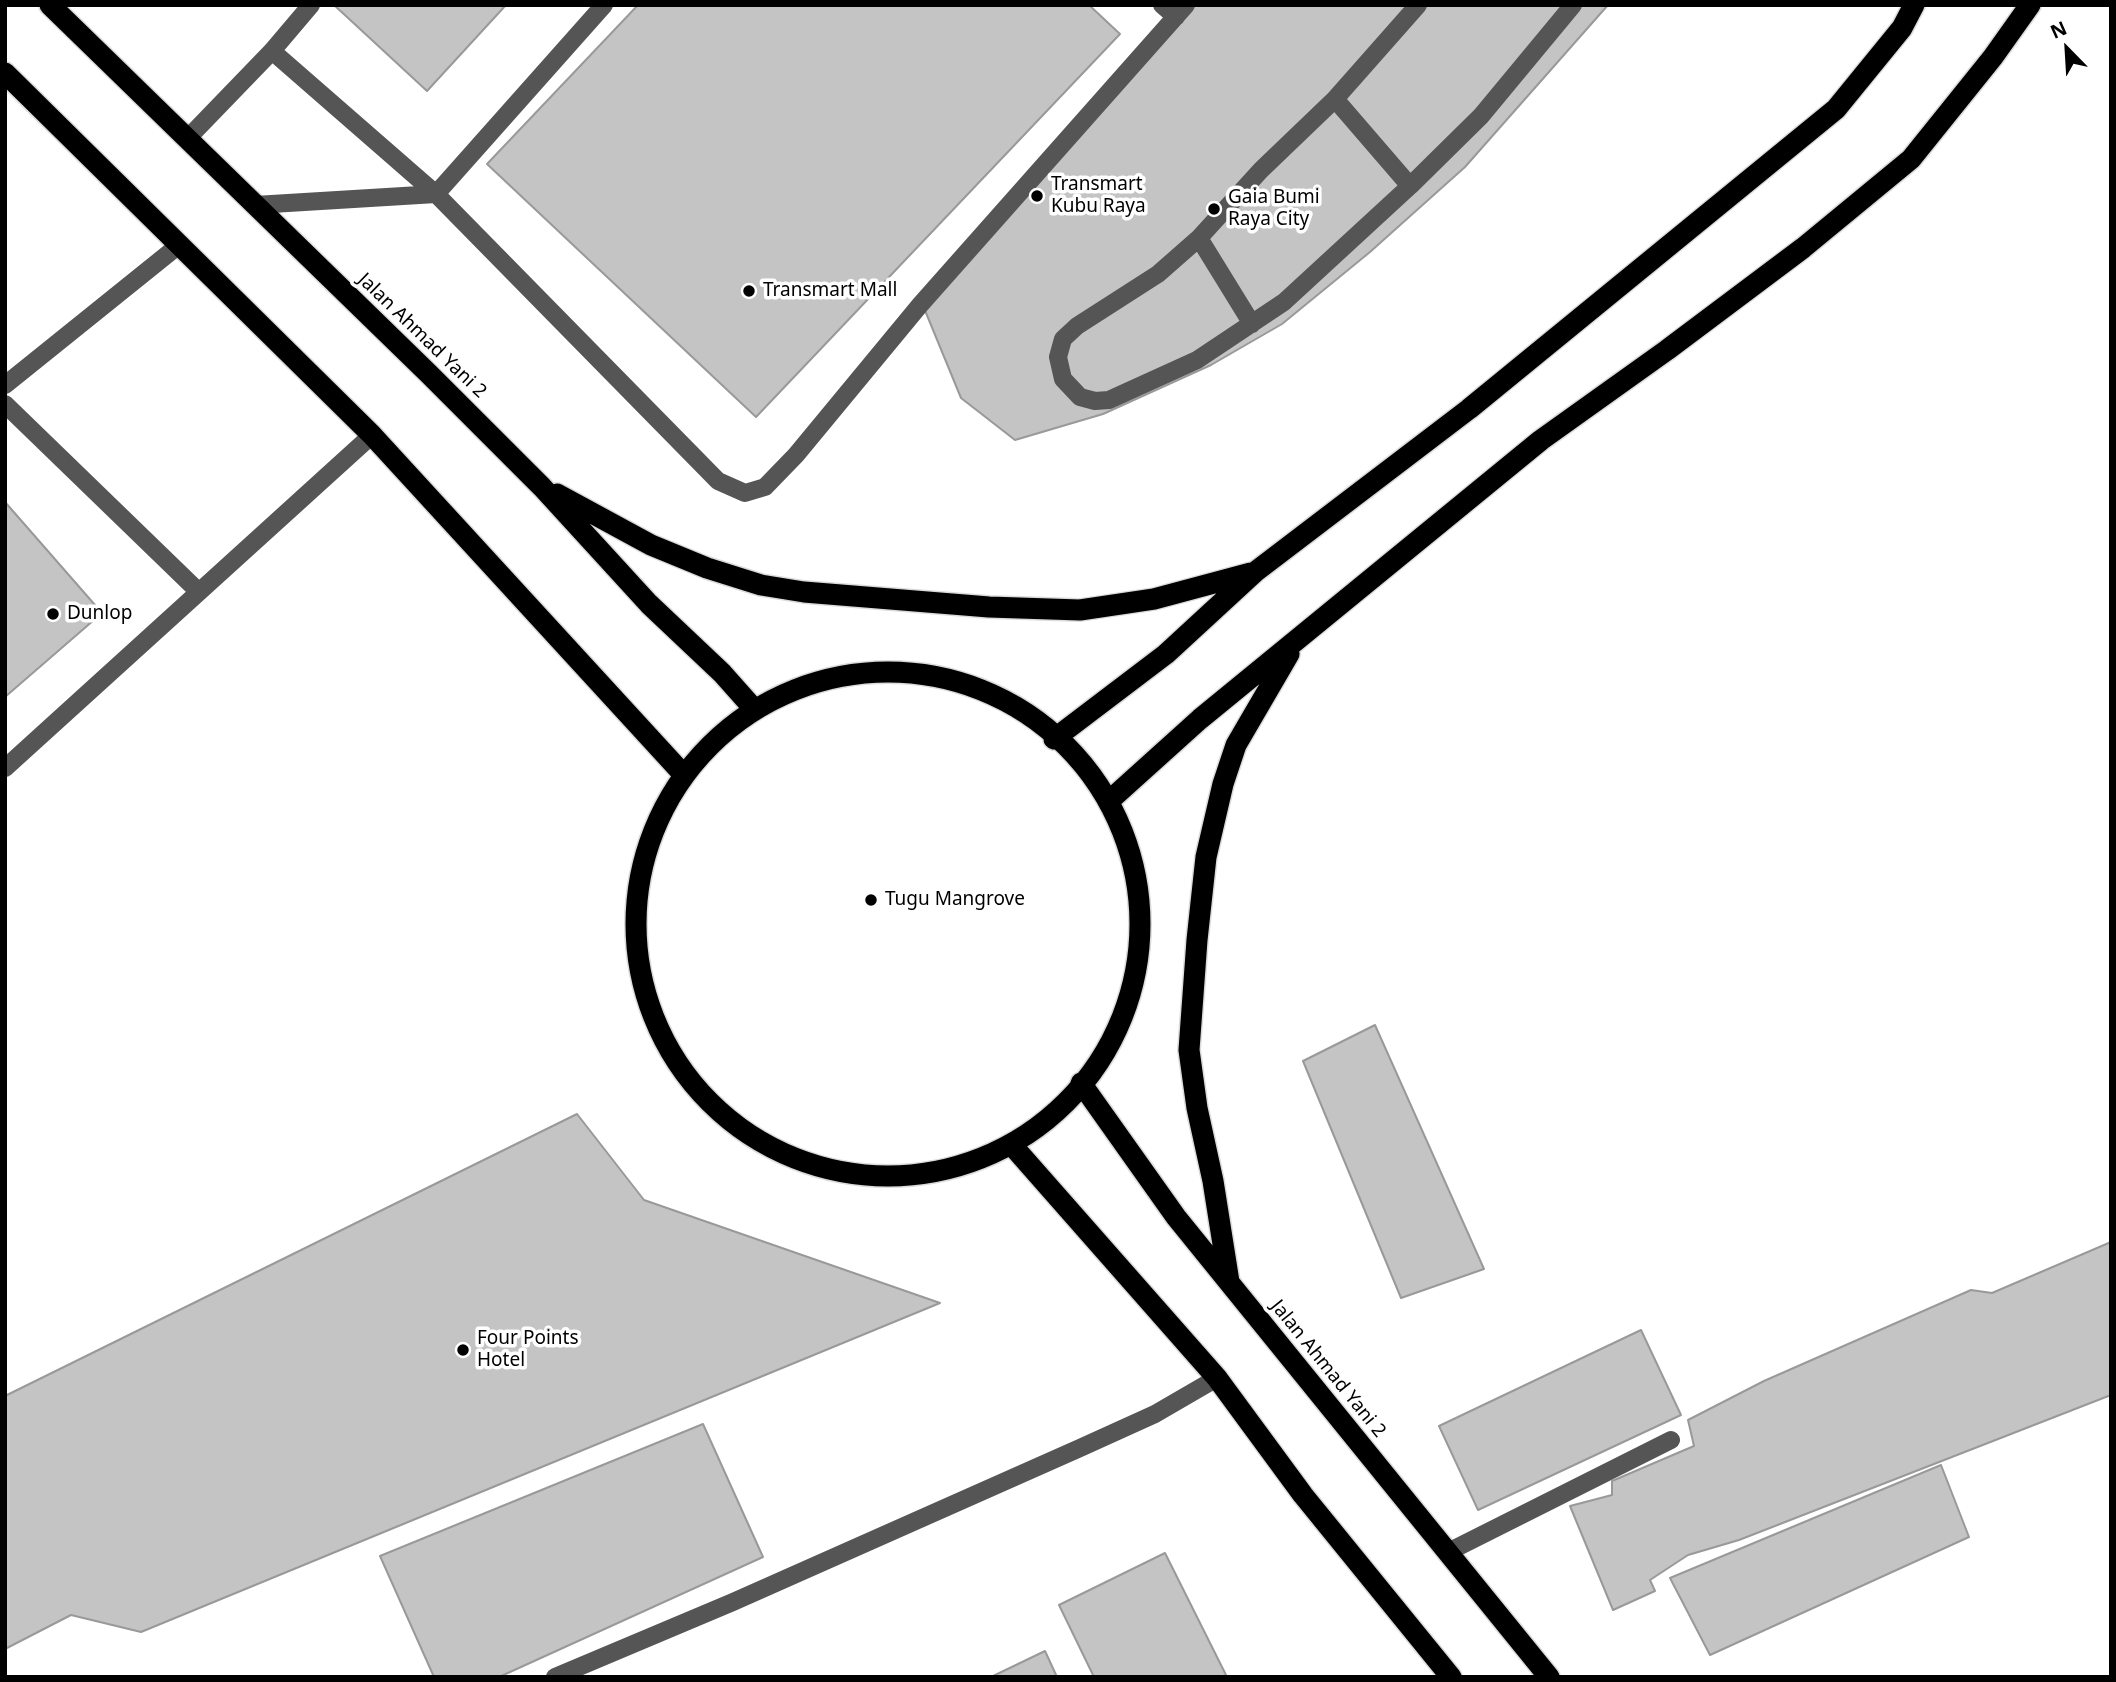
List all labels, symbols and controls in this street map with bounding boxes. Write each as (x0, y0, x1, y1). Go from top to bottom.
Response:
north arrow (2032, 14, 2102, 84)
text: N (2046, 15, 2071, 45)
place label: Transmart Kubu Raya (1051, 174, 1146, 218)
place label: Gaia Bumi Raya City (1228, 187, 1320, 231)
marker: Transmart Kubu Raya (1029, 188, 1045, 204)
marker: Gaia Bumi Raya City (1206, 201, 1222, 217)
street label: Jalan Ahmad Yani 2 (353, 269, 491, 403)
place label: Transmart Mall (763, 280, 897, 302)
marker: Transmart Mall (741, 283, 757, 299)
place label: Dunlop (67, 603, 132, 625)
marker: Dunlop (45, 606, 61, 622)
place label: Tugu Mangrove (885, 889, 1025, 911)
marker: Tugu Mangrove (863, 892, 879, 908)
street label: Jalan Ahmad Yani 2 (1266, 1296, 1390, 1442)
place label: Four Points Hotel (477, 1328, 578, 1372)
marker: Four Points Hotel (455, 1342, 471, 1358)

